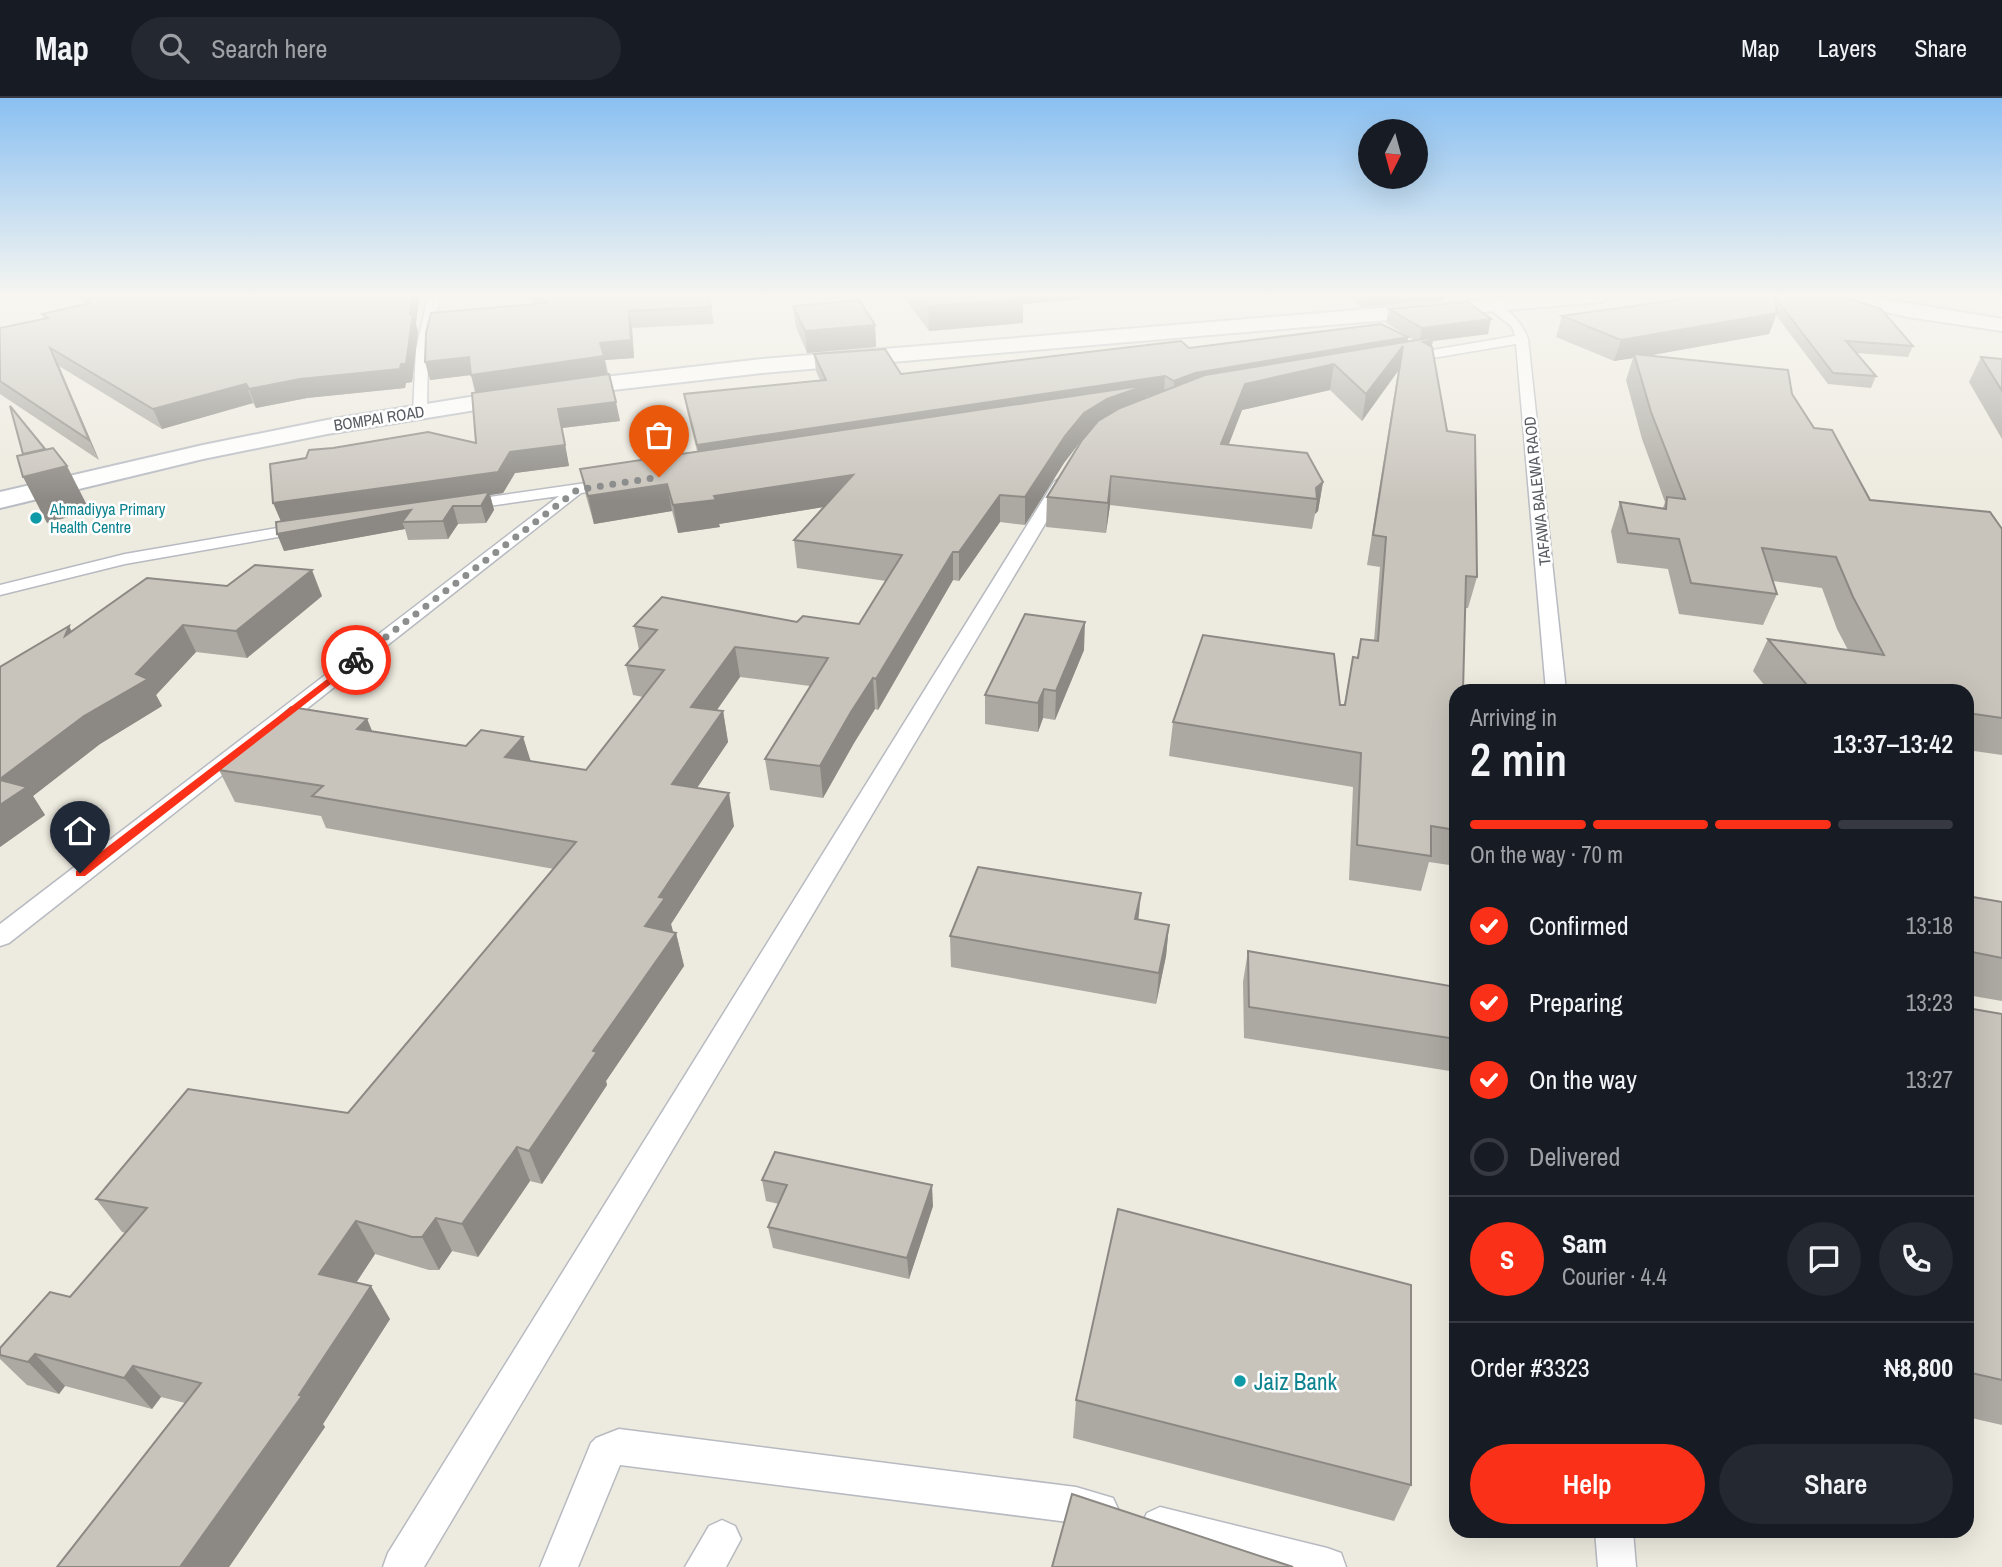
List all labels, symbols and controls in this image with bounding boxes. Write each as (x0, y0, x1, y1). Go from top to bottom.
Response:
search box (131, 17, 621, 80)
text: Map (35, 26, 89, 70)
icon: search (155, 29, 193, 67)
text: Search here (211, 31, 327, 66)
text: Map (1741, 32, 1779, 64)
text: Layers (1817, 32, 1876, 64)
text: Share (1914, 32, 1967, 64)
north arrow (1358, 119, 1428, 189)
map controls (1358, 119, 1428, 189)
street label: BOMPAI ROAD (332, 400, 426, 436)
pin (629, 405, 689, 477)
street label: TAFAWA BALEWA RAOD (1518, 415, 1556, 567)
icon: bag (640, 416, 678, 454)
place label: Ahmadiyya Primary Health Centre (49, 498, 166, 538)
marker: Ahmadiyya Primary Health Centre (28, 510, 44, 526)
courier (321, 625, 391, 695)
icon: bike (337, 641, 375, 679)
text: Arriving in (1470, 702, 1557, 733)
text: 13:37–13:42 (1833, 726, 1953, 761)
text: 2 min (1470, 728, 1567, 790)
pin (50, 801, 110, 873)
icon: home (61, 812, 99, 850)
text: On the way · 70 m (1470, 839, 1623, 870)
icon: check (1470, 907, 1508, 945)
text: Confirmed (1529, 908, 1629, 943)
text: 13:18 (1906, 910, 1953, 941)
icon: check (1470, 984, 1508, 1022)
text: Preparing (1529, 985, 1623, 1020)
text: 13:23 (1906, 987, 1953, 1018)
icon: check (1470, 1061, 1508, 1099)
text: On the way (1529, 1062, 1637, 1097)
text: 13:27 (1906, 1064, 1953, 1095)
text: Delivered (1529, 1139, 1620, 1174)
button: chat (1787, 1222, 1861, 1296)
button: phone (1879, 1222, 1953, 1296)
text: Sam (1562, 1226, 1607, 1261)
text: S (1500, 1242, 1514, 1277)
text: Courier · 4.4 (1562, 1261, 1667, 1292)
text: Order #3323 (1470, 1350, 1590, 1385)
text: ₦8,800 (1884, 1350, 1953, 1385)
place label: Jaiz Bank (1254, 1366, 1337, 1397)
marker: Jaiz Bank (1232, 1373, 1248, 1389)
button: Help (1470, 1444, 1705, 1524)
button: Share (1719, 1444, 1953, 1524)

